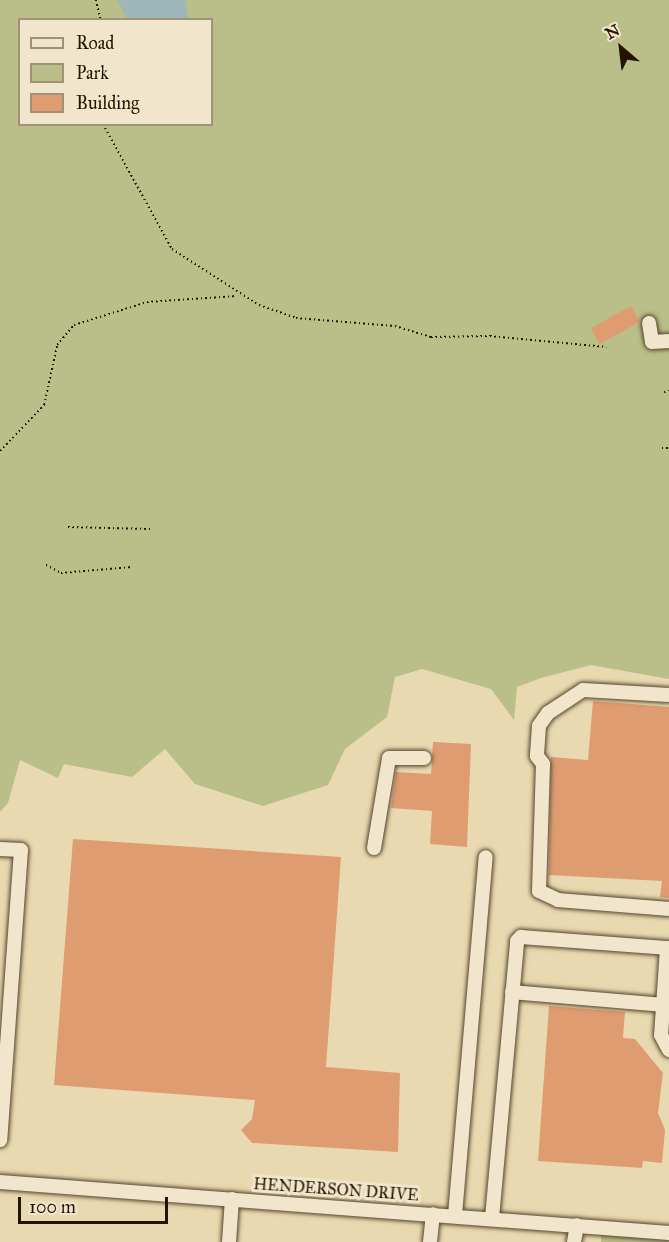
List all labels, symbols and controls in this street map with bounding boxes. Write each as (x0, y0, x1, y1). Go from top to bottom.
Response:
legend (18, 18, 213, 126)
north arrow (591, 18, 651, 78)
text: N (602, 20, 623, 43)
text: Road (76, 32, 114, 54)
text: Park (76, 62, 109, 84)
text: Building (76, 92, 139, 114)
street label: HENDERSON DRIVE (253, 1175, 419, 1205)
scale bar (21, 1185, 171, 1223)
text: 100 m (29, 1196, 76, 1218)

